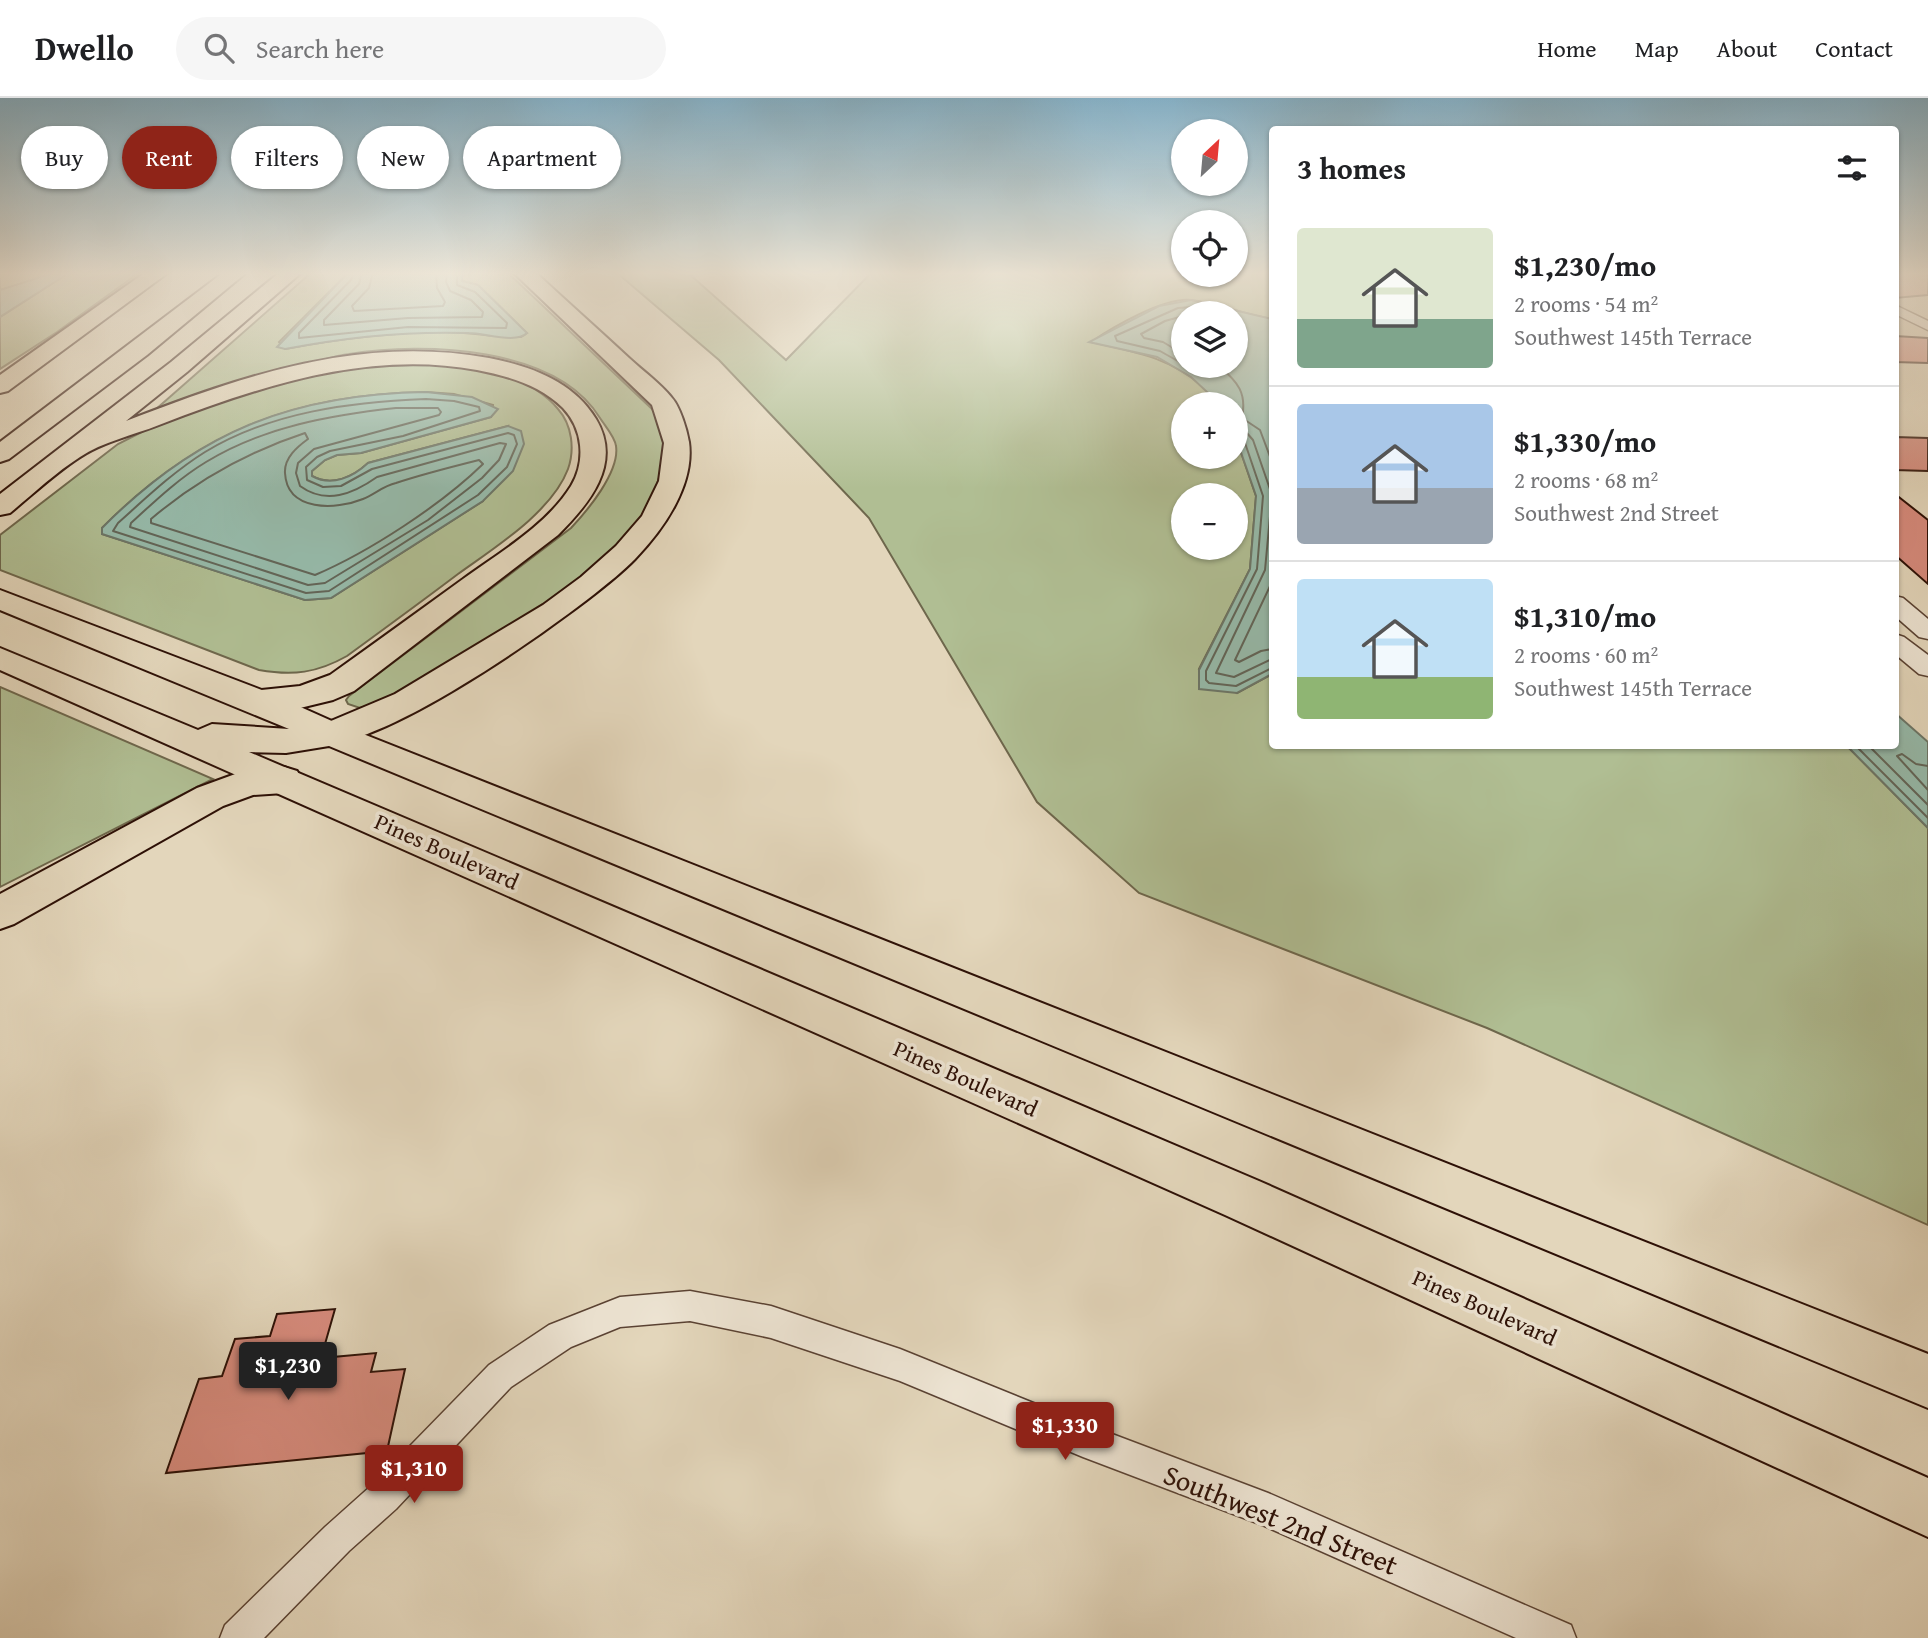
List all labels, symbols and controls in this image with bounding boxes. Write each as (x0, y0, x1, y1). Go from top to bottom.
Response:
search box (176, 17, 666, 80)
text: Dwello (35, 24, 134, 72)
icon: search (200, 29, 238, 67)
text: Search here (256, 29, 384, 68)
text: Home (1538, 31, 1597, 66)
text: Map (1635, 31, 1679, 66)
text: About (1717, 31, 1777, 66)
text: Contact (1815, 31, 1893, 66)
north arrow (1171, 119, 1248, 196)
map controls (1171, 119, 1248, 560)
chip: Buy (21, 126, 108, 189)
chip: Rent (122, 126, 217, 189)
chip: Filters (231, 126, 343, 189)
chip: New (357, 126, 449, 189)
chip: Apartment (463, 126, 621, 189)
text: 3 homes (1297, 146, 1406, 190)
icon: filters (1833, 149, 1871, 187)
button: locate (1171, 210, 1248, 287)
text: $1,230/mo (1514, 243, 1656, 287)
icon: home (1353, 256, 1437, 340)
text: 2 rooms · 54 m² (1514, 287, 1658, 320)
button: layers (1171, 301, 1248, 378)
text: Southwest 145th Terrace (1514, 320, 1752, 353)
button: + (1171, 392, 1248, 469)
text: $1,330/mo (1514, 419, 1656, 463)
icon: home (1353, 432, 1437, 516)
text: 2 rooms · 68 m² (1514, 463, 1658, 496)
button: − (1171, 483, 1248, 560)
text: Southwest 2nd Street (1514, 496, 1719, 529)
text: $1,310/mo (1514, 594, 1656, 638)
icon: home (1353, 607, 1437, 691)
text: 2 rooms · 60 m² (1514, 638, 1658, 671)
text: Southwest 145th Terrace (1514, 671, 1752, 704)
street label: Pines Boulevard (370, 804, 525, 898)
street label: Pines Boulevard (889, 1031, 1044, 1125)
street label: Pines Boulevard (1408, 1260, 1563, 1354)
pin: $1,230 (231, 1342, 345, 1402)
text: $1,230 (255, 1348, 321, 1381)
pin: $1,330 (1008, 1402, 1122, 1462)
text: $1,330 (1032, 1408, 1098, 1441)
pin: $1,310 (357, 1446, 471, 1505)
text: $1,310 (381, 1451, 447, 1484)
street label: Southwest 2nd Street (1158, 1453, 1404, 1585)

